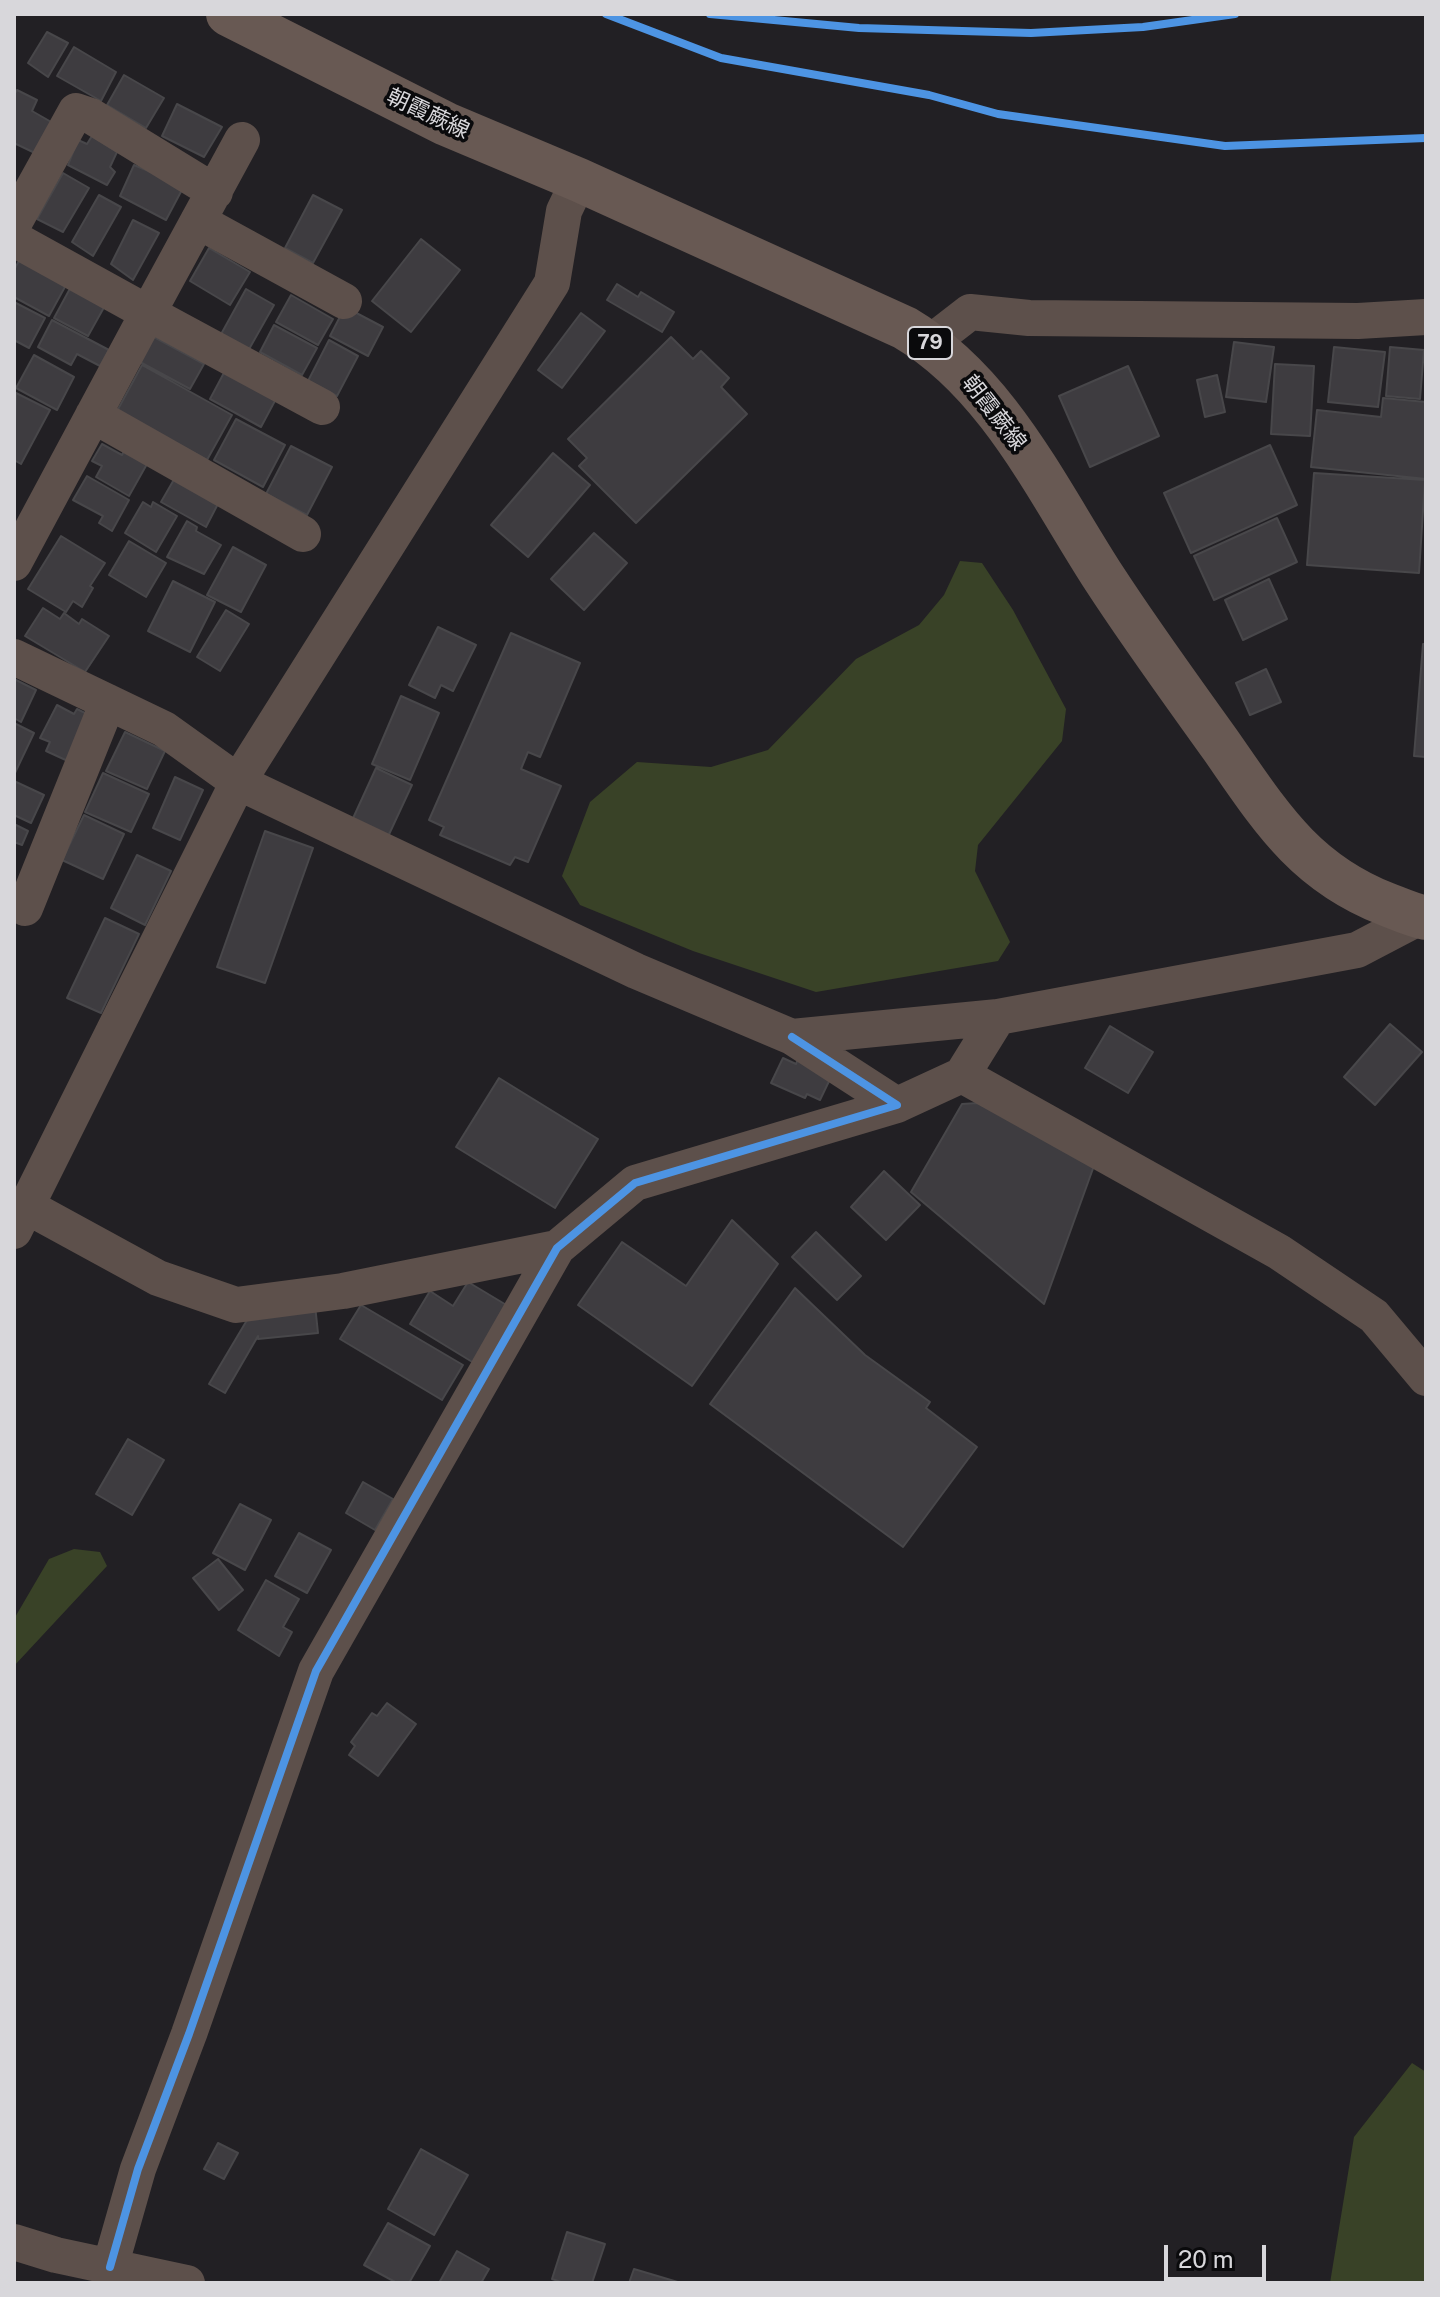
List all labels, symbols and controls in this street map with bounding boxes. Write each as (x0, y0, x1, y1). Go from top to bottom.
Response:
street label: 朝霞蕨線 (383, 83, 473, 145)
road number: 79 (908, 327, 952, 359)
street label: 朝霞蕨線 (957, 370, 1031, 456)
scale bar (1168, 2229, 1270, 2279)
text: 20 m (1178, 2245, 1234, 2273)

